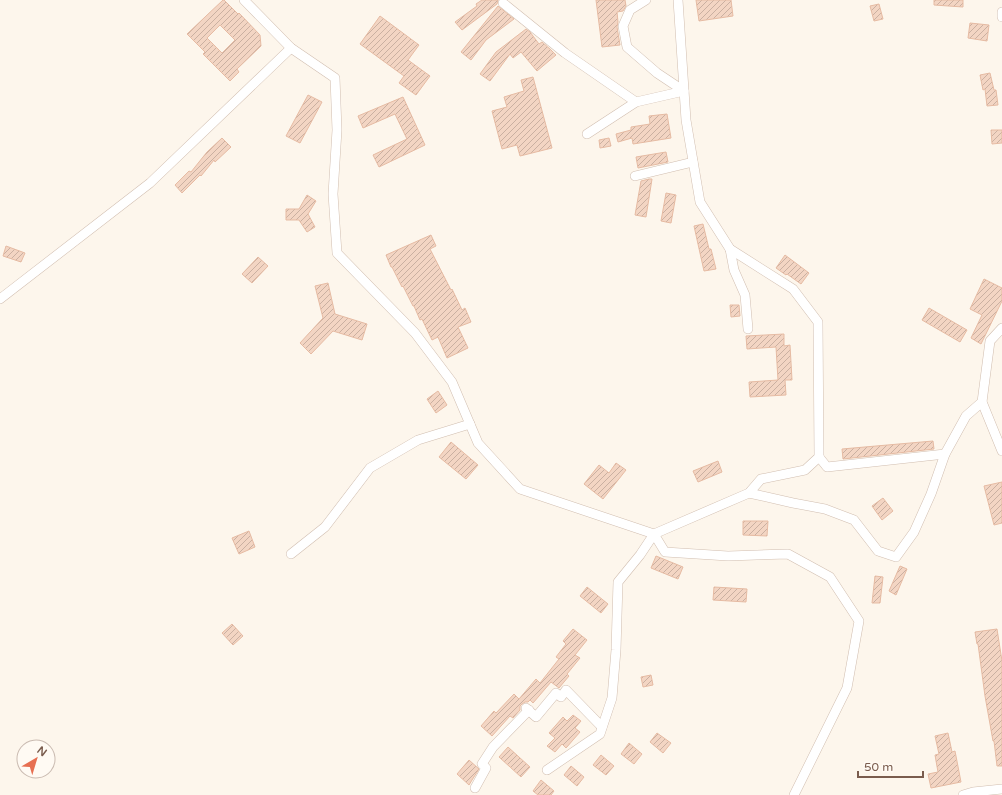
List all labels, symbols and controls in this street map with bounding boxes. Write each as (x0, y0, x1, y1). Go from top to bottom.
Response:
north arrow (16, 739, 56, 779)
text: N (34, 744, 49, 759)
scale bar (858, 753, 923, 779)
text: 50 m (864, 760, 893, 774)

